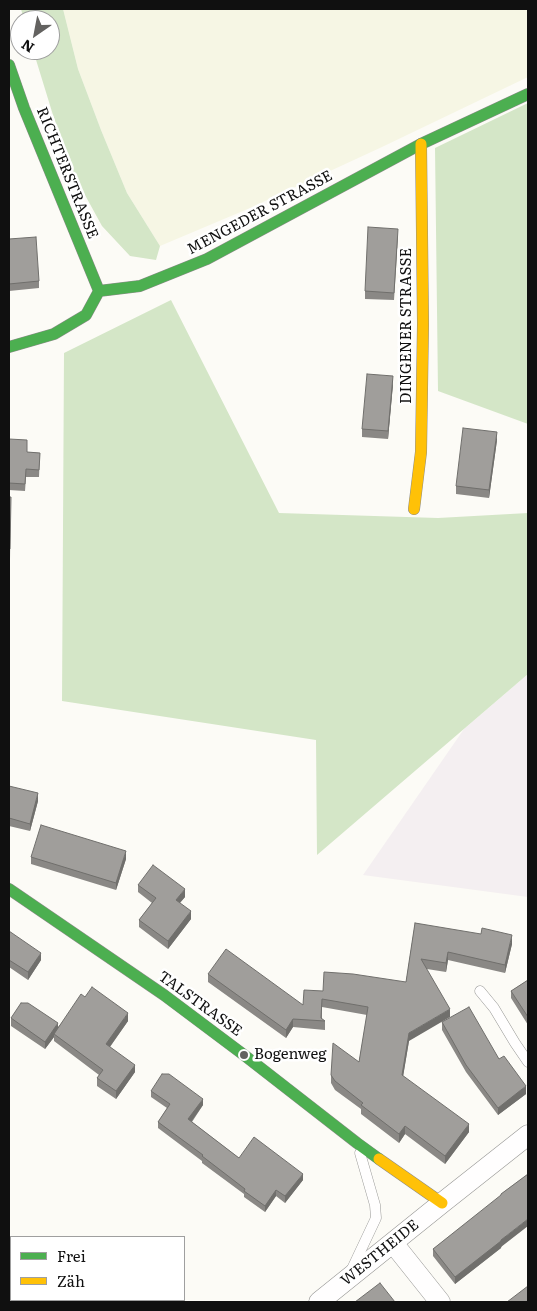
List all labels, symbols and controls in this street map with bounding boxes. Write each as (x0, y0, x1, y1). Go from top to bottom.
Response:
north arrow (10, 10, 60, 60)
text: N (17, 35, 38, 58)
street label: RICHTERSTRASSE (32, 104, 102, 242)
street label: MENGEDER STRASSE (184, 167, 336, 259)
street label: DINGENER STRASSE (398, 248, 416, 404)
street label: TALSTRASSE (155, 968, 245, 1040)
place label: Bogenweg (254, 1046, 327, 1064)
marker: Bogenweg (238, 1049, 250, 1061)
street label: WESTHEIDE (337, 1216, 423, 1290)
legend (10, 1236, 185, 1301)
text: Frei (57, 1244, 86, 1267)
text: Zäh (57, 1269, 85, 1292)

